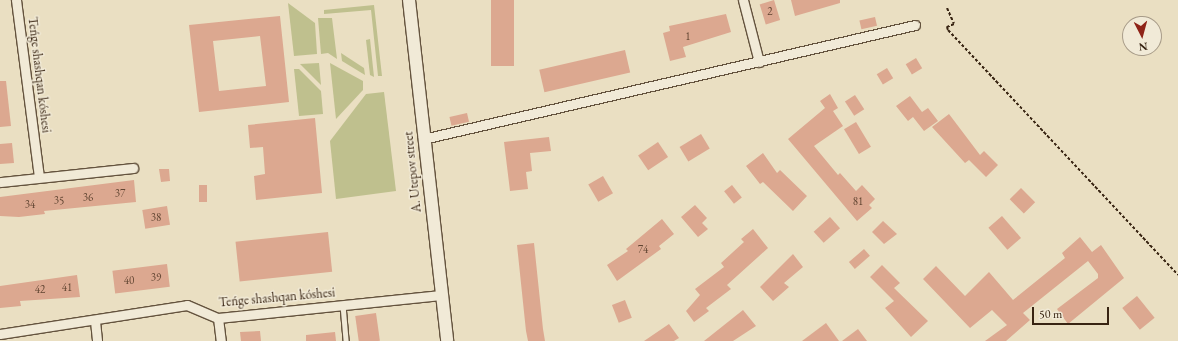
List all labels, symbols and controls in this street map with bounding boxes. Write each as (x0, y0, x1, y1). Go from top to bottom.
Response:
house number: 2 (767, 4, 773, 18)
street label: Teńge shashqan kóshesi (24, 16, 54, 134)
north arrow (1122, 16, 1162, 56)
house number: 1 (685, 29, 691, 43)
text: N (1138, 40, 1148, 54)
street label: A. Utepov street (401, 131, 425, 213)
house number: 37 (115, 186, 125, 200)
house number: 36 (83, 190, 93, 204)
house number: 35 (54, 193, 64, 207)
house number: 81 (853, 194, 863, 208)
house number: 34 (25, 197, 35, 211)
house number: 38 (151, 210, 161, 224)
house number: 74 (638, 242, 648, 256)
house number: 39 (151, 270, 161, 284)
house number: 40 (124, 273, 134, 287)
house number: 41 (62, 280, 72, 294)
house number: 42 (35, 282, 45, 296)
street label: Teńge shashqan kóshesi (218, 285, 336, 311)
scale bar (1034, 299, 1111, 325)
text: 50 m (1039, 306, 1062, 322)

